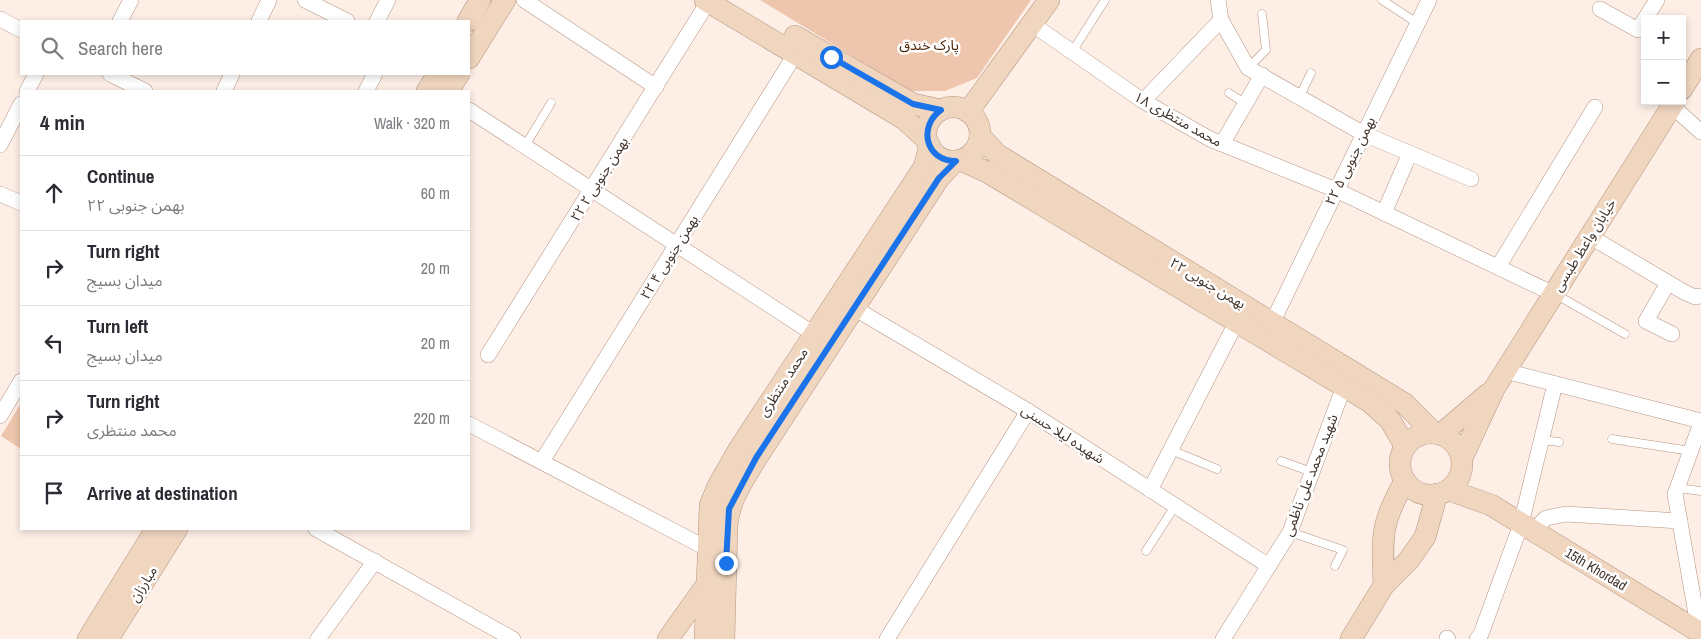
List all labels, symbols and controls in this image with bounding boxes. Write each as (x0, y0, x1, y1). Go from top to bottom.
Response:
map controls (1641, 15, 1686, 105)
button: + (1641, 15, 1686, 60)
search box (20, 20, 470, 75)
icon: search (38, 34, 66, 62)
text: Search here (78, 35, 163, 61)
park label: پارک خندق (899, 36, 959, 55)
route start (820, 46, 843, 69)
button: − (1641, 60, 1686, 105)
street label: محمد منتظری ۱۸ (1131, 87, 1225, 151)
text: 4 min (40, 108, 85, 137)
text: Walk · 320 m (374, 112, 450, 134)
street label: ۲۲ بهمن جنوبی ۵ (1321, 113, 1379, 208)
street label: ۲۲ بهمن جنوبی ۲ (566, 133, 632, 225)
text: Continue (87, 163, 155, 189)
icon: ahead (40, 179, 68, 207)
text: 60 m (421, 182, 450, 204)
text: ۲۲ بهمن جنوبی (87, 194, 185, 216)
street label: خیابان واعظ طبسی (1548, 195, 1620, 295)
street label: ۲۲ بهمن جنوبی ۴ (636, 211, 702, 303)
text: Turn right (87, 238, 159, 264)
street label: ۲۲ بهمن جنوبی (1167, 253, 1249, 313)
icon: right (40, 254, 68, 282)
text: 20 m (421, 257, 450, 279)
text: میدان بسیج (87, 269, 163, 291)
text: Turn left (87, 313, 148, 339)
icon: left (40, 329, 68, 357)
text: 20 m (421, 332, 450, 354)
text: میدان بسیج (87, 344, 163, 366)
street label: محمد منتظری (754, 344, 812, 420)
text: Turn right (87, 388, 159, 414)
street label: شهیده لیلا حسنی (1018, 400, 1108, 468)
icon: right (40, 404, 68, 432)
text: 220 m (414, 407, 450, 429)
street label: شهید محمد علی ناظمی (1278, 411, 1342, 539)
text: محمد منتظری (87, 419, 177, 441)
icon: arrive (40, 479, 68, 507)
text: Arrive at destination (87, 480, 238, 506)
street label: 15th Khordad (1562, 544, 1630, 594)
route end (715, 552, 738, 575)
street label: مبارزان (125, 563, 161, 605)

